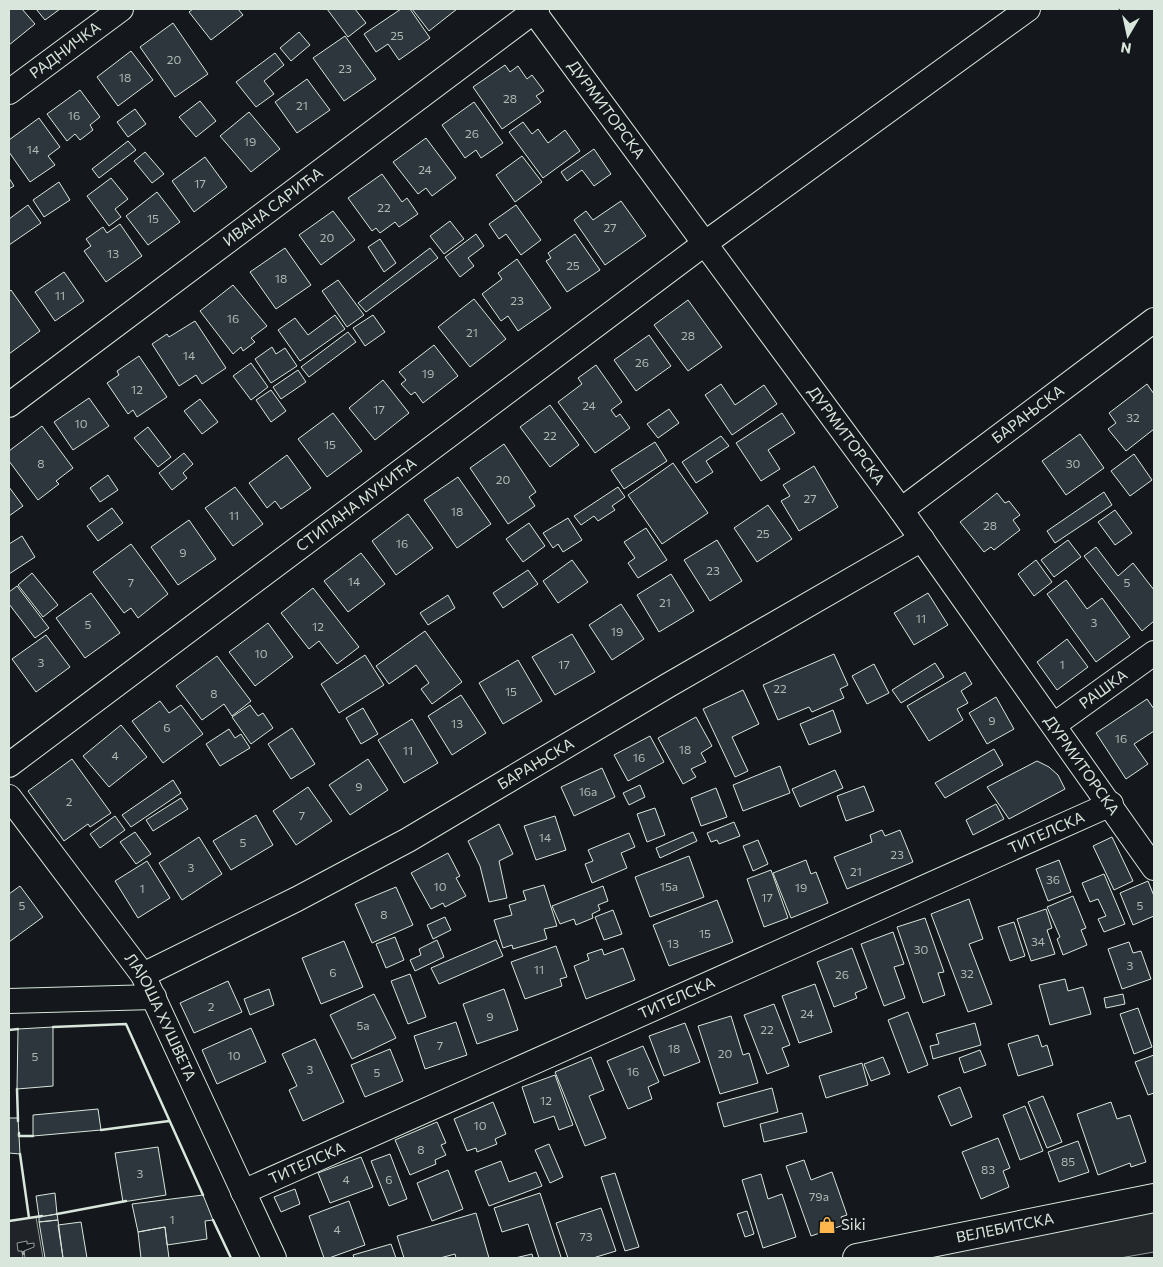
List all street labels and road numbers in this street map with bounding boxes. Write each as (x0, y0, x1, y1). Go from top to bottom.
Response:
street label: РАДНИЧКА (26, 17, 104, 82)
street label: ДУРМИТОРСКА (565, 56, 649, 162)
street label: ИВАНА САРИЋА (219, 163, 326, 249)
street label: БАРАЊСКА (988, 381, 1067, 447)
street label: ДУРМИТОРСКА (805, 382, 889, 488)
street label: СТИПАНА МУКИЋА (292, 453, 419, 555)
street label: РАШКА (1075, 665, 1131, 712)
street label: ДУРМИТОРСКА (1041, 712, 1124, 818)
street label: БАРАЊСКА (494, 734, 577, 793)
street label: ТИТЕЛСКА (1005, 807, 1087, 857)
street label: ЛАЈОША ХУШВЕТА (122, 949, 201, 1083)
street label: ТИТЕЛСКА (635, 972, 717, 1022)
street label: ТИТЕЛСКА (266, 1138, 347, 1187)
street label: ВЕЛЕБИТСКА (954, 1208, 1055, 1246)

